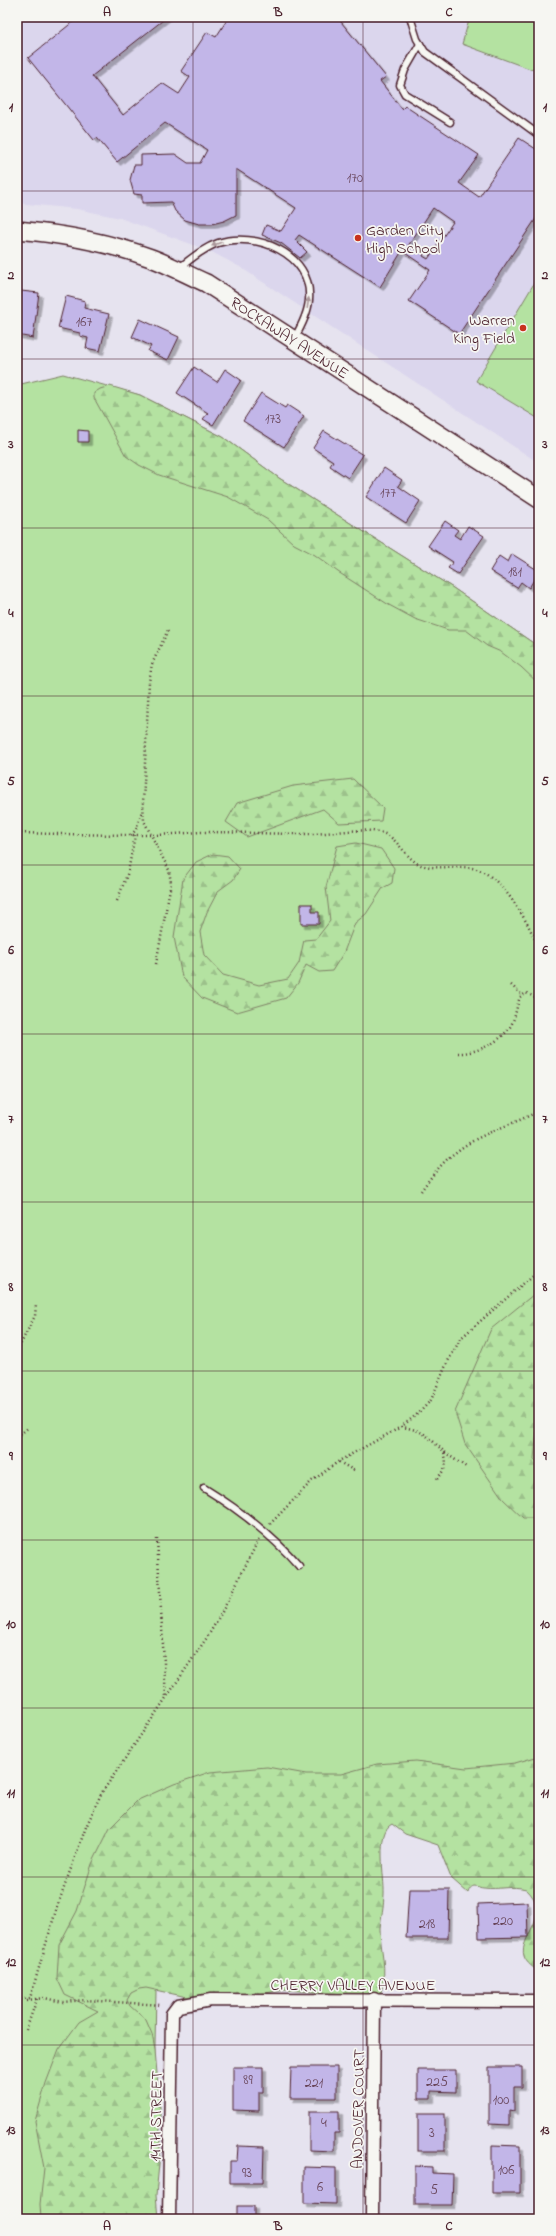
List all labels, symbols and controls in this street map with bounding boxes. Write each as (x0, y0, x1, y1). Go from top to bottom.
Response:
text: A (103, 3, 111, 22)
text: B (273, 3, 283, 22)
text: C (445, 3, 453, 22)
text: 1 (9, 98, 14, 117)
text: 1 (543, 98, 548, 117)
house number: 170 (347, 168, 363, 189)
place label: Garden City High School (366, 219, 444, 261)
marker: Garden City High School (353, 233, 363, 243)
one-way arrow (211, 242, 223, 248)
text: 2 (7, 266, 15, 285)
text: 2 (541, 266, 549, 285)
street label: ROCKAWAY AVENUE (225, 291, 353, 386)
one-way arrow (305, 297, 311, 309)
place label: Warren King Field (453, 309, 515, 351)
house number: 167 (76, 312, 92, 333)
marker: Warren King Field (518, 323, 528, 333)
house number: 173 (265, 409, 281, 430)
text: 3 (7, 435, 14, 454)
text: 3 (541, 435, 548, 454)
house number: 177 (380, 483, 396, 504)
house number: 181 (508, 562, 523, 583)
text: 4 (7, 604, 14, 623)
text: 4 (541, 604, 548, 623)
text: 5 (7, 772, 15, 791)
text: 5 (541, 772, 549, 791)
text: 6 (7, 941, 14, 960)
text: 6 (541, 941, 548, 960)
text: 7 (8, 1110, 14, 1129)
text: 7 (542, 1110, 548, 1129)
text: 8 (8, 1278, 14, 1297)
text: 8 (542, 1278, 548, 1297)
text: 9 (8, 1447, 14, 1466)
text: 9 (542, 1447, 548, 1466)
text: 10 (6, 1615, 16, 1634)
text: 10 (540, 1615, 550, 1634)
text: 11 (7, 1784, 16, 1803)
text: 11 (541, 1784, 550, 1803)
house number: 220 (493, 1911, 513, 1932)
house number: 218 (419, 1914, 435, 1935)
text: 12 (6, 1953, 17, 1972)
text: 12 (540, 1953, 551, 1972)
street label: CHERRY VALLEY AVENUE (271, 1974, 435, 1998)
street label: ANDOVER COURT (346, 2049, 372, 2169)
street label: 14TH STREET (144, 2070, 170, 2162)
house number: 89 (243, 2070, 254, 2091)
house number: 225 (426, 2072, 448, 2093)
house number: 221 (305, 2073, 324, 2094)
house number: 100 (493, 2090, 509, 2111)
house number: 4 (321, 2113, 327, 2134)
text: 13 (6, 2121, 16, 2140)
text: 13 (540, 2121, 550, 2140)
house number: 3 (429, 2123, 435, 2144)
house number: 106 (498, 2160, 514, 2181)
house number: 93 (242, 2163, 252, 2184)
house number: 6 (317, 2177, 323, 2198)
house number: 5 (430, 2180, 438, 2201)
text: A (103, 2217, 111, 2236)
text: B (273, 2217, 283, 2236)
text: C (445, 2217, 453, 2236)

